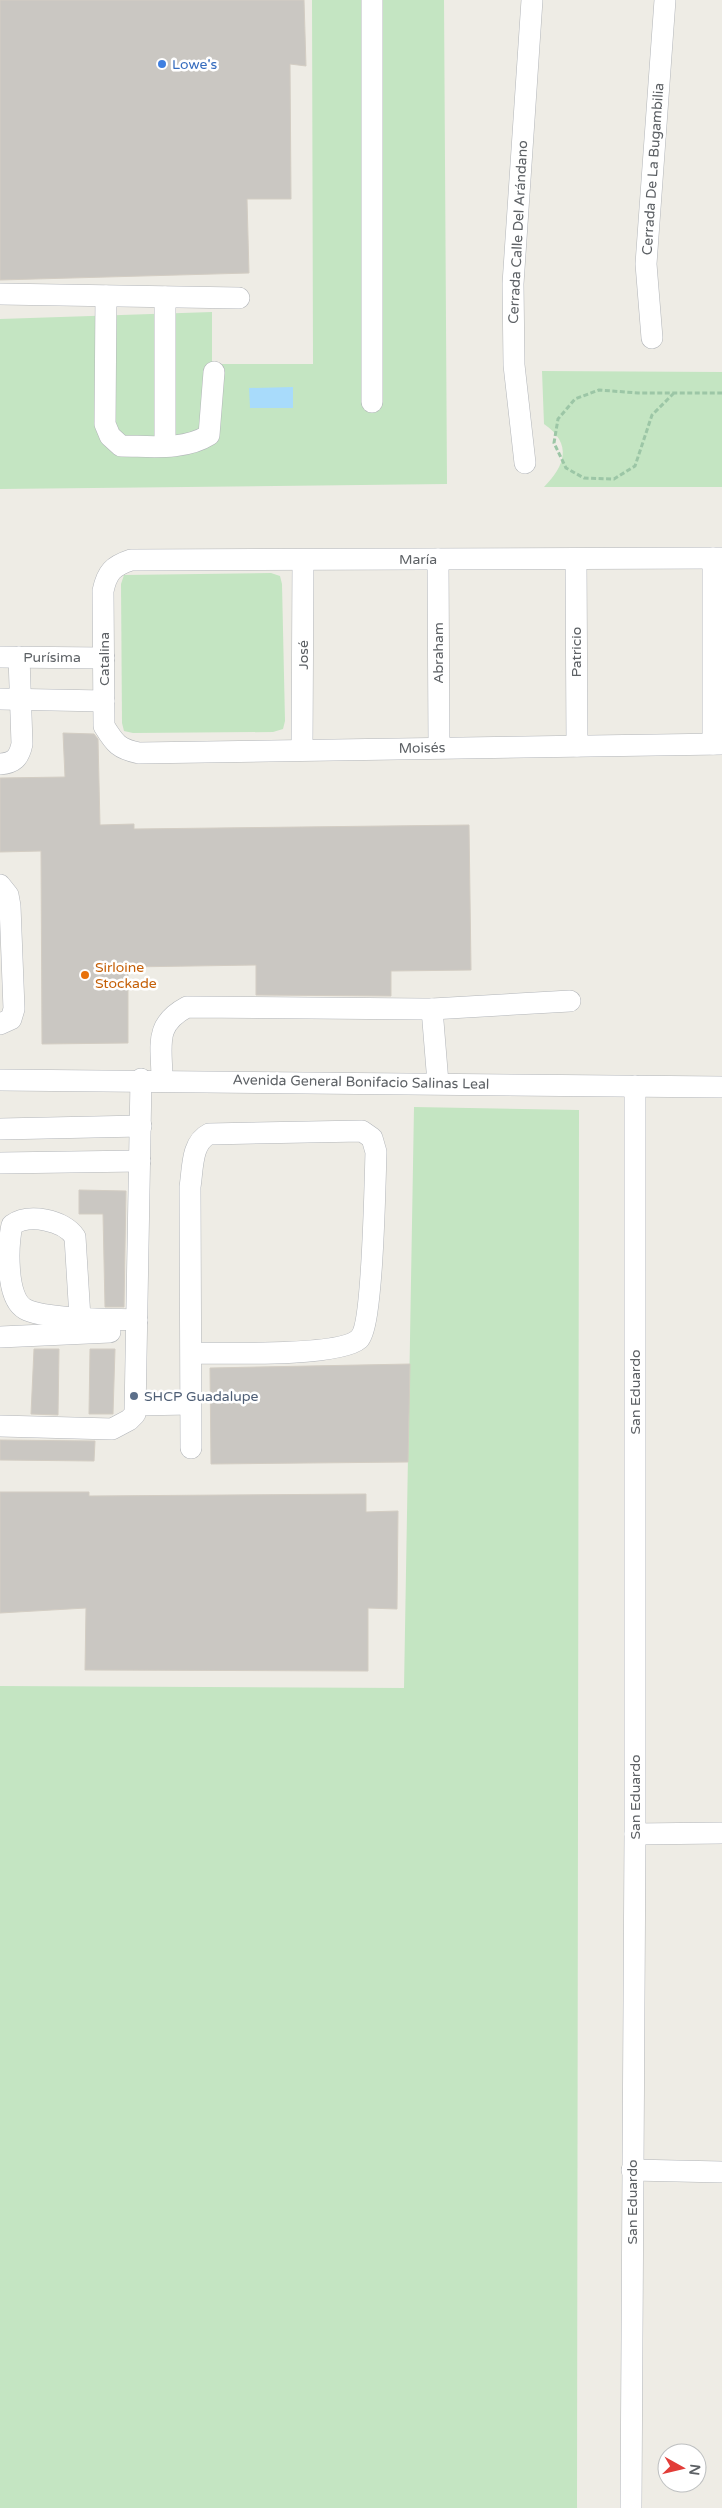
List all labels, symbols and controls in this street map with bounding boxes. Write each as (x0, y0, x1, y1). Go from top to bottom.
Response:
place label: Lowe's (172, 56, 217, 73)
marker: Lowe's (156, 58, 168, 70)
street label: Cerrada De La Bugambilia (639, 82, 667, 256)
street label: Cerrada Calle Del Arándano (505, 140, 531, 324)
street label: María (399, 551, 437, 568)
street label: Abraham (430, 622, 447, 684)
street label: Patricio (568, 627, 585, 677)
street label: Catalina (96, 632, 113, 686)
street label: José (295, 640, 312, 670)
street label: Purísima (23, 649, 81, 666)
street label: Moisés (399, 739, 446, 757)
place label: Sirloine Stockade (95, 959, 157, 992)
marker: Sirloine Stockade (79, 969, 91, 981)
street label: Avenida General Bonifacio Salinas Leal (233, 1071, 489, 1093)
street label: San Eduardo (627, 1349, 644, 1435)
place label: SHCP Guadalupe (144, 1388, 259, 1405)
marker: SHCP Guadalupe (128, 1390, 140, 1402)
street label: San Eduardo (627, 1754, 644, 1840)
street label: San Eduardo (624, 2159, 641, 2245)
north arrow (657, 2443, 707, 2493)
text: N (685, 2463, 704, 2476)

